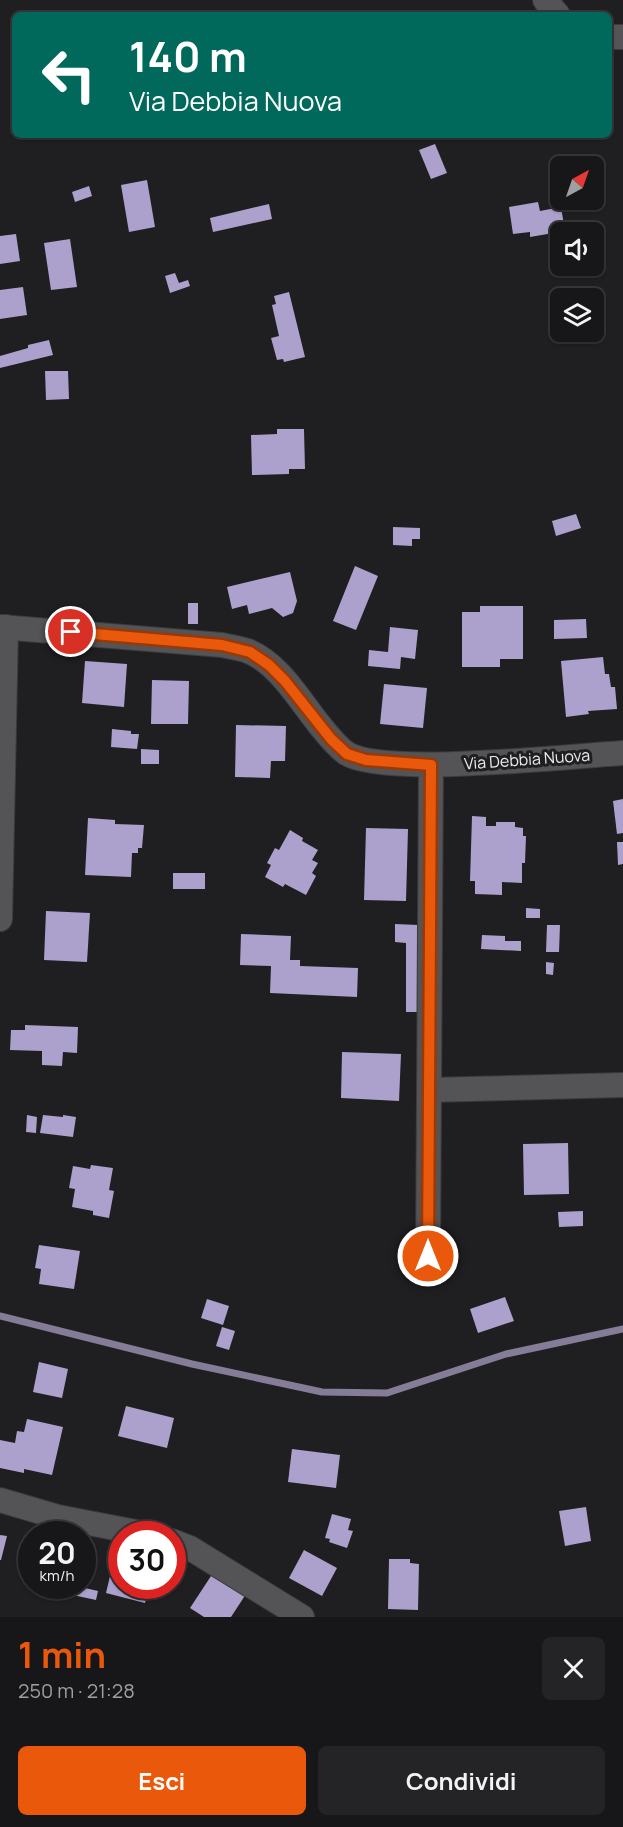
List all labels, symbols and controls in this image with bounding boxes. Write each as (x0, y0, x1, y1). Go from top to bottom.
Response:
text: 140 m (129, 27, 247, 85)
icon: left (30, 36, 108, 114)
text: Via Debbia Nuova (129, 82, 342, 119)
north arrow (550, 156, 604, 210)
map controls (550, 156, 604, 342)
button: sound (550, 222, 604, 276)
button: layers (550, 288, 604, 342)
pin (45, 606, 96, 657)
icon: arrive (54, 615, 87, 648)
street label: Via Debbia Nuova (463, 744, 591, 774)
position arrow (396, 1224, 460, 1288)
speed limit sign: 30 (108, 1521, 186, 1599)
text: 20 (38, 1532, 76, 1573)
text: km/h (40, 1565, 74, 1586)
text: 1 min (18, 1630, 106, 1679)
button: close (542, 1637, 605, 1700)
text: 250 m · 21:28 (18, 1677, 135, 1704)
button: Esci (18, 1746, 306, 1815)
button: Condividi (318, 1746, 605, 1815)

